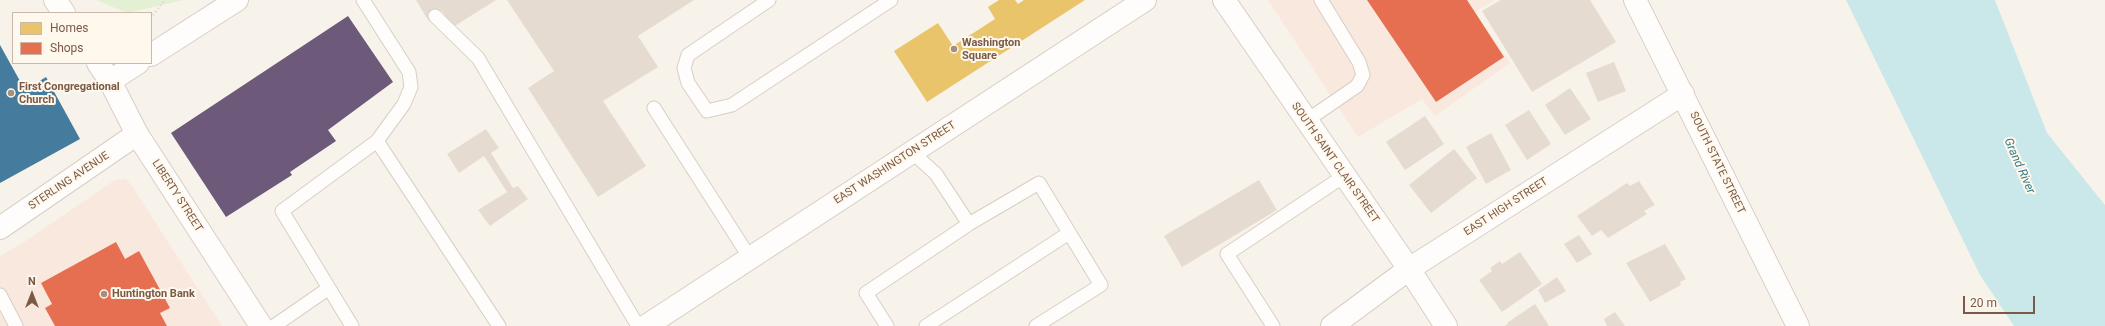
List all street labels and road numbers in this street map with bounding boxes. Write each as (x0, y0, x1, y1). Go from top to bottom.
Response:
street label: SOUTH SAINT CLAIR STREET (1288, 100, 1382, 226)
street label: SOUTH STATE STREET (1686, 110, 1748, 216)
street label: EAST WASHINGTON STREET (832, 119, 958, 207)
street label: STERLING AVENUE (26, 149, 112, 213)
street label: LIBERTY STREET (149, 157, 205, 235)
street label: EAST HIGH STREET (1462, 175, 1550, 239)

